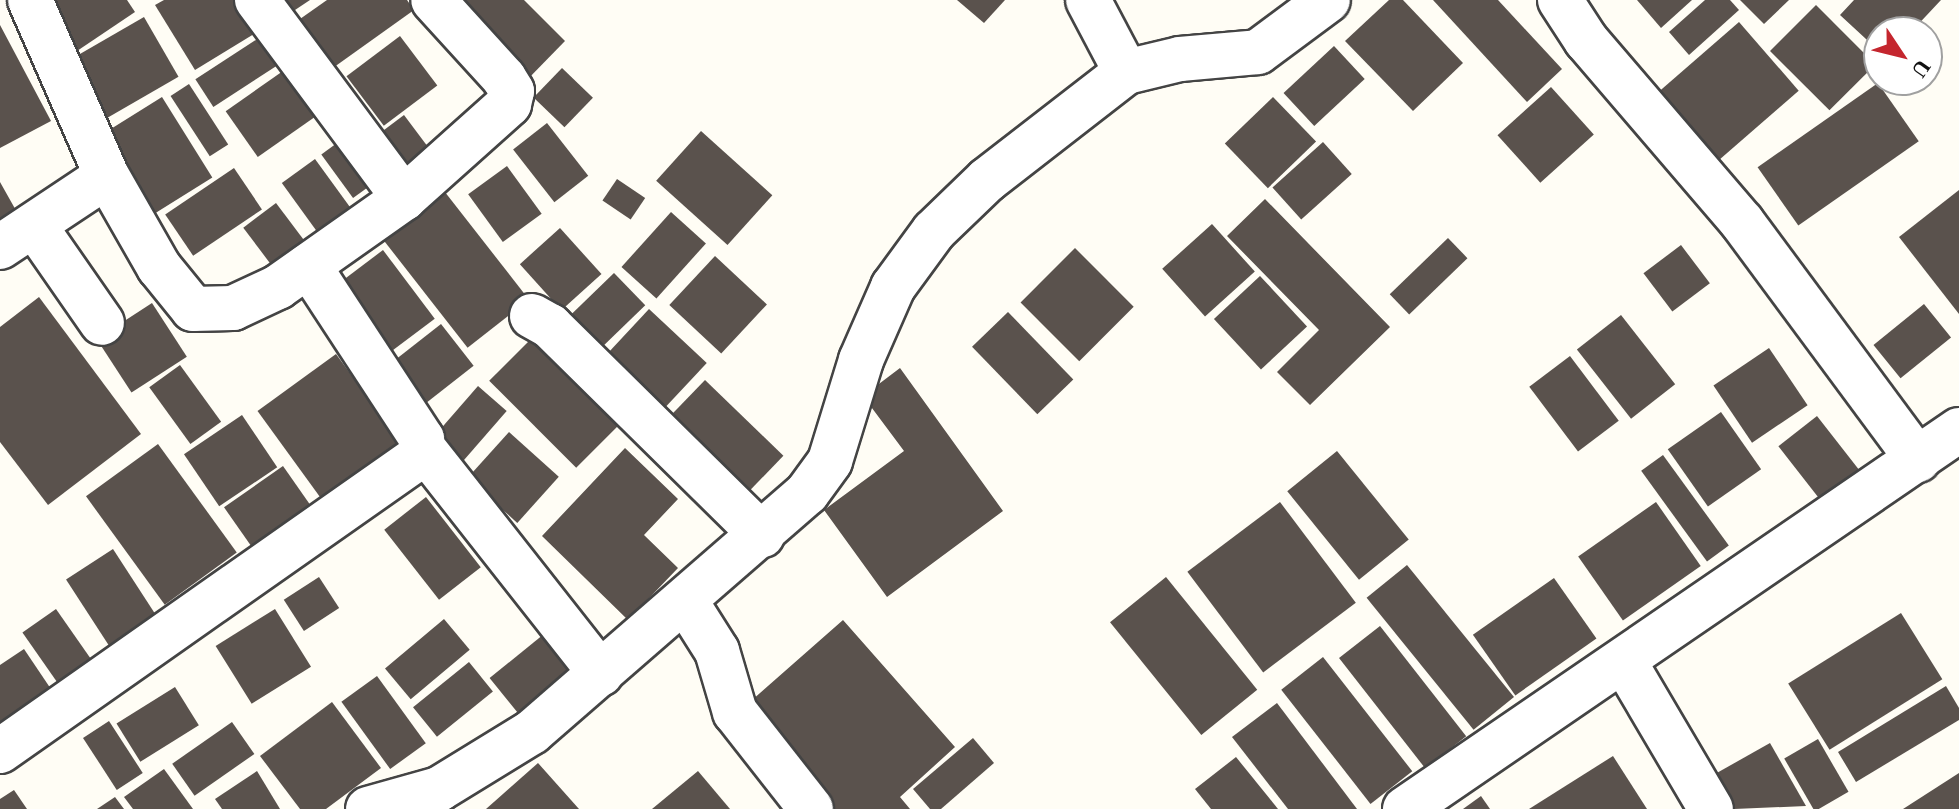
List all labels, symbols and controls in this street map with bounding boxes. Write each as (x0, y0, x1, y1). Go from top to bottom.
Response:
north arrow (1863, 16, 1943, 96)
text: U (1907, 55, 1936, 83)

